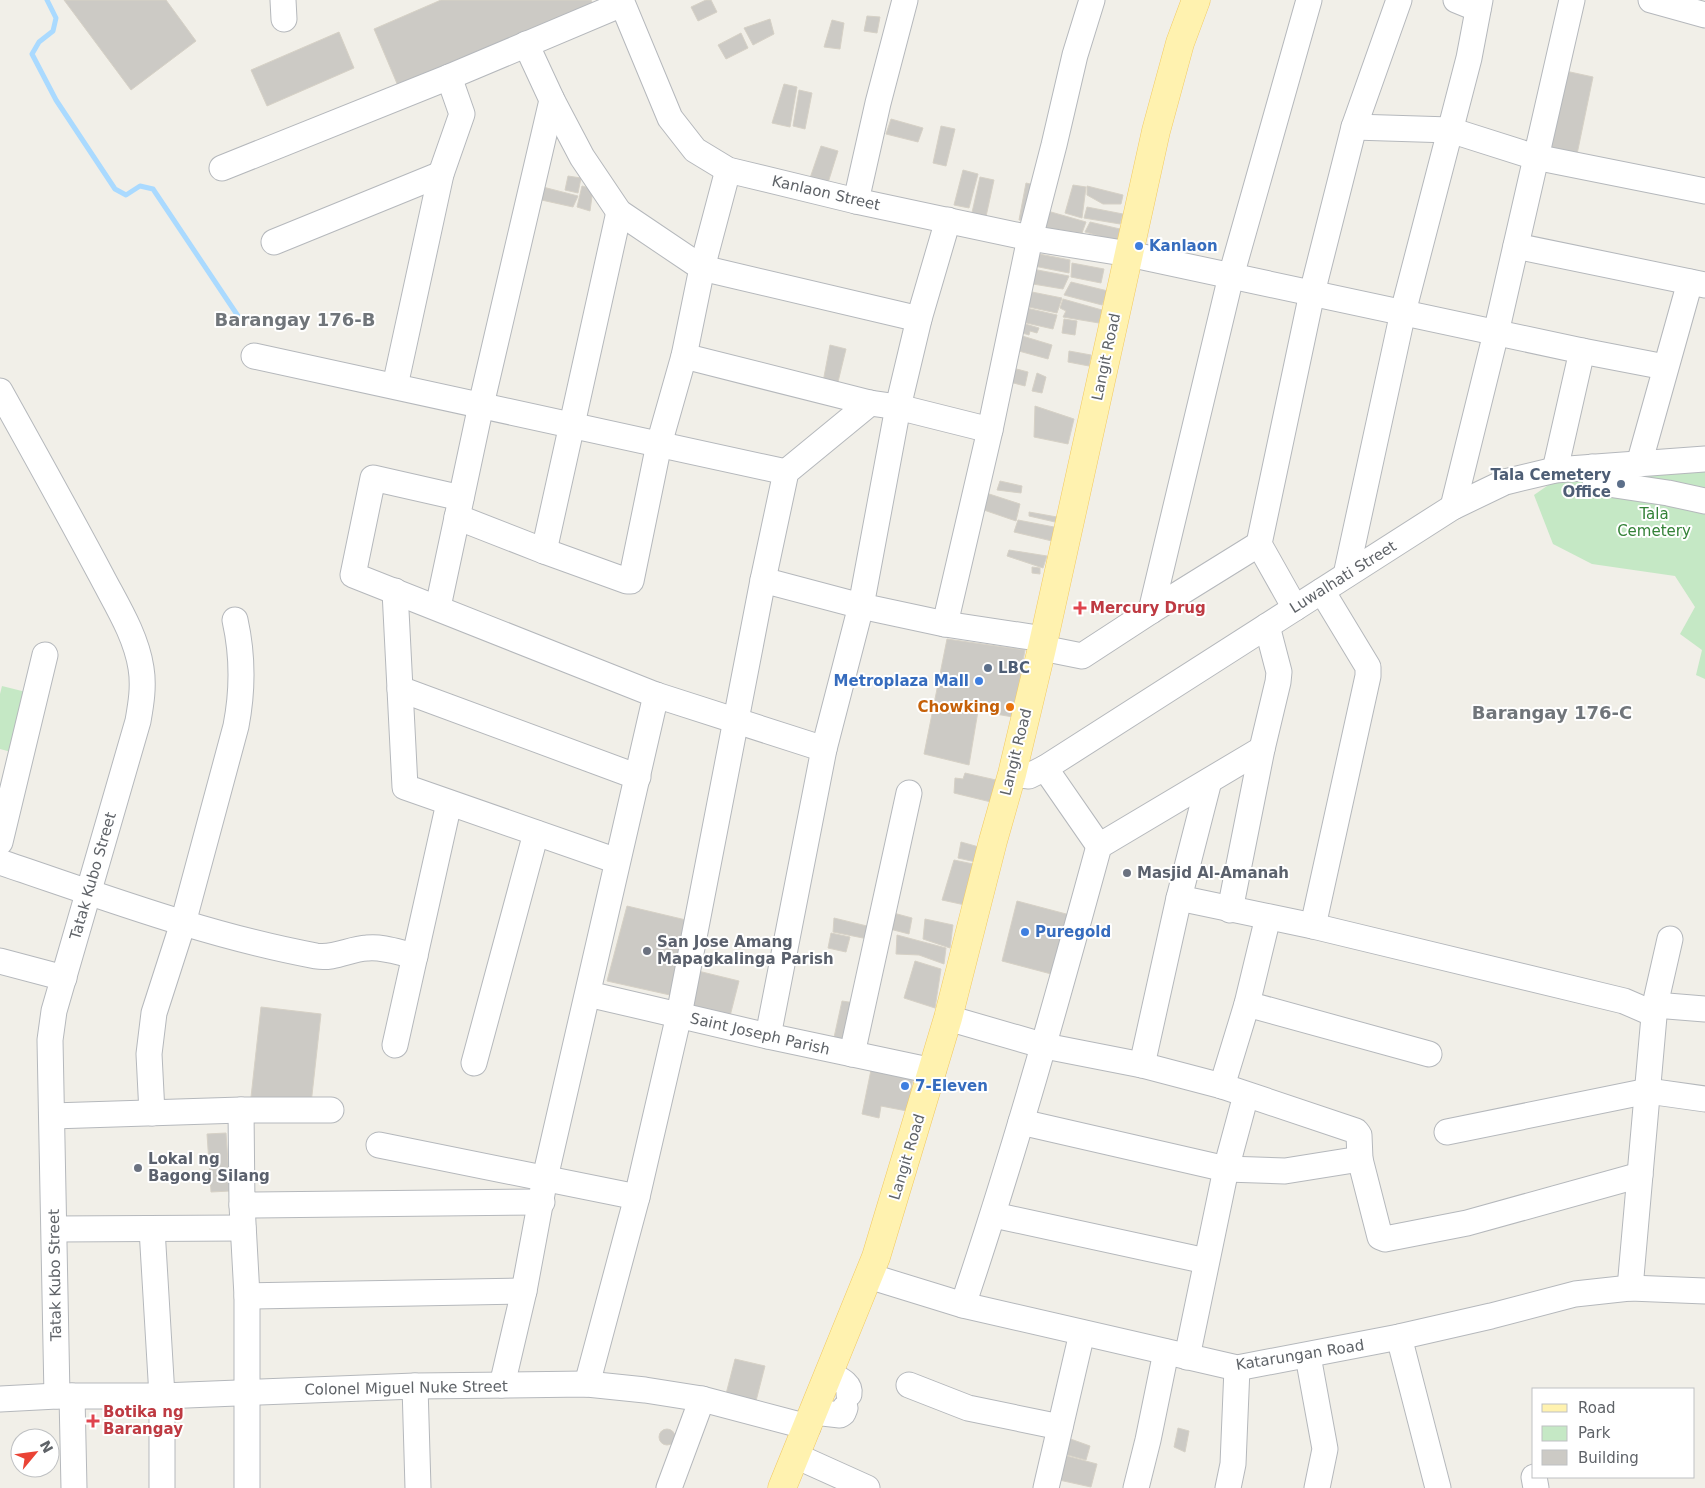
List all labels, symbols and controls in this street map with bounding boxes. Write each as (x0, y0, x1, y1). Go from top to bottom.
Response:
street label: Kanlaon Street (770, 172, 882, 214)
place label: Kanlaon (1149, 237, 1218, 255)
marker: Kanlaon (1133, 240, 1145, 252)
district label: Barangay 176-B (215, 309, 375, 330)
street label: Langit Road (1088, 312, 1124, 402)
place label: Tala Cemetery Office (1491, 466, 1611, 501)
marker: Tala Cemetery Office (1615, 478, 1627, 490)
park label: Tala Cemetery (1617, 505, 1691, 540)
street label: Luwalhati Street (1286, 537, 1400, 617)
place label: Mercury Drug (1090, 599, 1206, 617)
marker: Mercury Drug (1074, 602, 1086, 614)
place label: LBC (998, 659, 1030, 677)
marker: LBC (982, 662, 994, 674)
place label: Metroplaza Mall (834, 672, 969, 690)
marker: Metroplaza Mall (973, 675, 985, 687)
place label: Chowking (918, 698, 1000, 716)
marker: Chowking (1004, 701, 1016, 713)
district label: Barangay 176-C (1472, 702, 1632, 723)
street label: Langit Road (996, 707, 1036, 797)
street label: Tatak Kubo Street (66, 810, 120, 943)
place label: Masjid Al-Amanah (1137, 864, 1289, 882)
marker: Masjid Al-Amanah (1121, 867, 1133, 879)
place label: Puregold (1035, 923, 1111, 941)
marker: Puregold (1019, 926, 1031, 938)
place label: San Jose Amang Mapagkalinga Parish (657, 933, 834, 968)
marker: San Jose Amang Mapagkalinga Parish (641, 945, 653, 957)
street label: Saint Joseph Parish (688, 1009, 832, 1059)
place label: 7-Eleven (915, 1077, 988, 1095)
marker: 7-Eleven (899, 1080, 911, 1092)
street label: Langit Road (885, 1112, 929, 1202)
place label: Lokal ng Bagong Silang (148, 1150, 270, 1185)
marker: Lokal ng Bagong Silang (132, 1162, 144, 1174)
street label: Tatak Kubo Street (45, 1209, 65, 1342)
street label: Katarungan Road (1235, 1336, 1365, 1374)
street label: Colonel Miguel Nuke Street (304, 1377, 508, 1399)
legend (1532, 1388, 1695, 1478)
text: Road (1578, 1399, 1616, 1417)
place label: Botika ng Barangay (103, 1403, 184, 1438)
marker: Botika ng Barangay (87, 1415, 99, 1427)
text: Park (1578, 1424, 1611, 1442)
north arrow (10, 1428, 60, 1478)
text: N (37, 1438, 56, 1456)
text: Building (1578, 1449, 1639, 1467)

